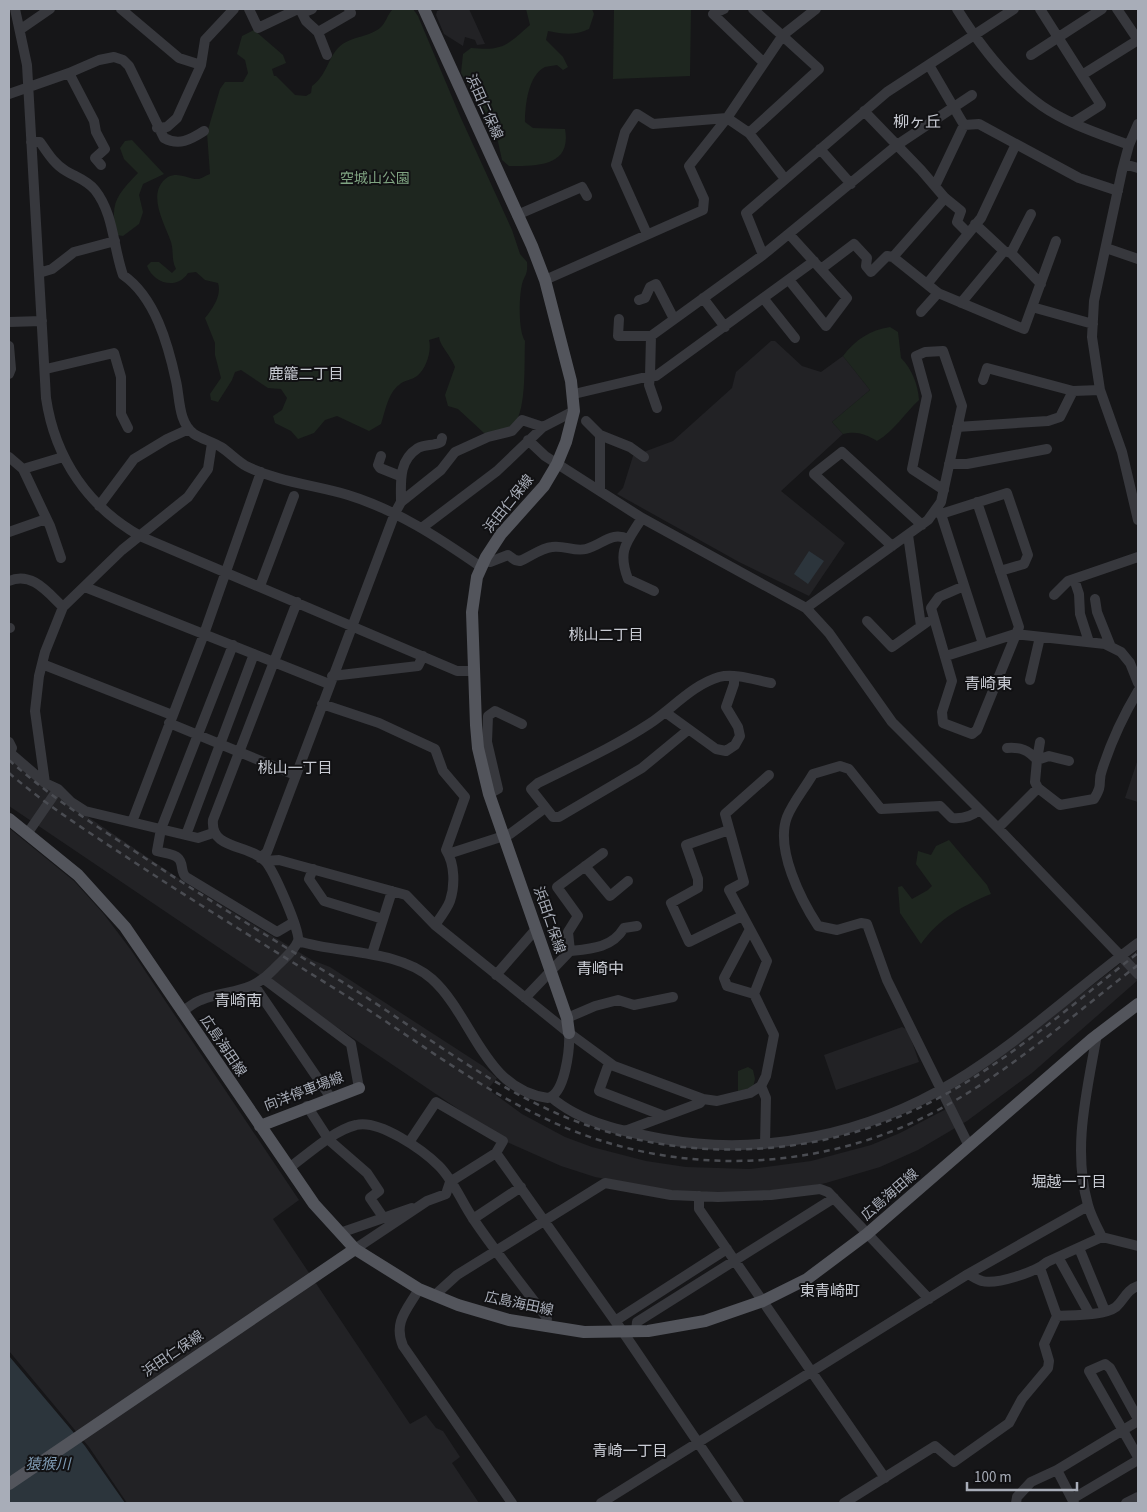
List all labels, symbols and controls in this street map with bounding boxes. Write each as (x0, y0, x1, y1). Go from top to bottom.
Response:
street label: 浜田仁保線 (461, 71, 507, 143)
district label: 柳ヶ丘 (893, 111, 941, 133)
park label: 空城山公園 (340, 169, 410, 189)
district label: 鹿籠二丁目 (268, 364, 344, 385)
street label: 浜田仁保線 (479, 471, 539, 537)
district label: 桃山二丁目 (568, 625, 644, 646)
district label: 青崎東 (964, 673, 1012, 695)
district label: 桃山一丁目 (257, 758, 333, 779)
street label: 浜田仁保線 (528, 884, 570, 956)
district label: 青崎中 (576, 958, 624, 980)
district label: 青崎南 (214, 990, 262, 1012)
street label: 広島海田線 (195, 1011, 251, 1081)
street label: 向洋停車場線 (261, 1068, 347, 1116)
street label: 広島海田線 (857, 1164, 923, 1226)
district label: 堀越一丁目 (1031, 1172, 1107, 1193)
district label: 東青崎町 (800, 1281, 860, 1302)
street label: 広島海田線 (483, 1287, 555, 1321)
street label: 浜田仁保線 (138, 1326, 208, 1382)
district label: 青崎一丁目 (592, 1441, 668, 1462)
water label: 猿猴川 (25, 1454, 72, 1475)
scale bar (967, 1460, 1077, 1492)
text: 100 m (974, 1467, 1012, 1488)

